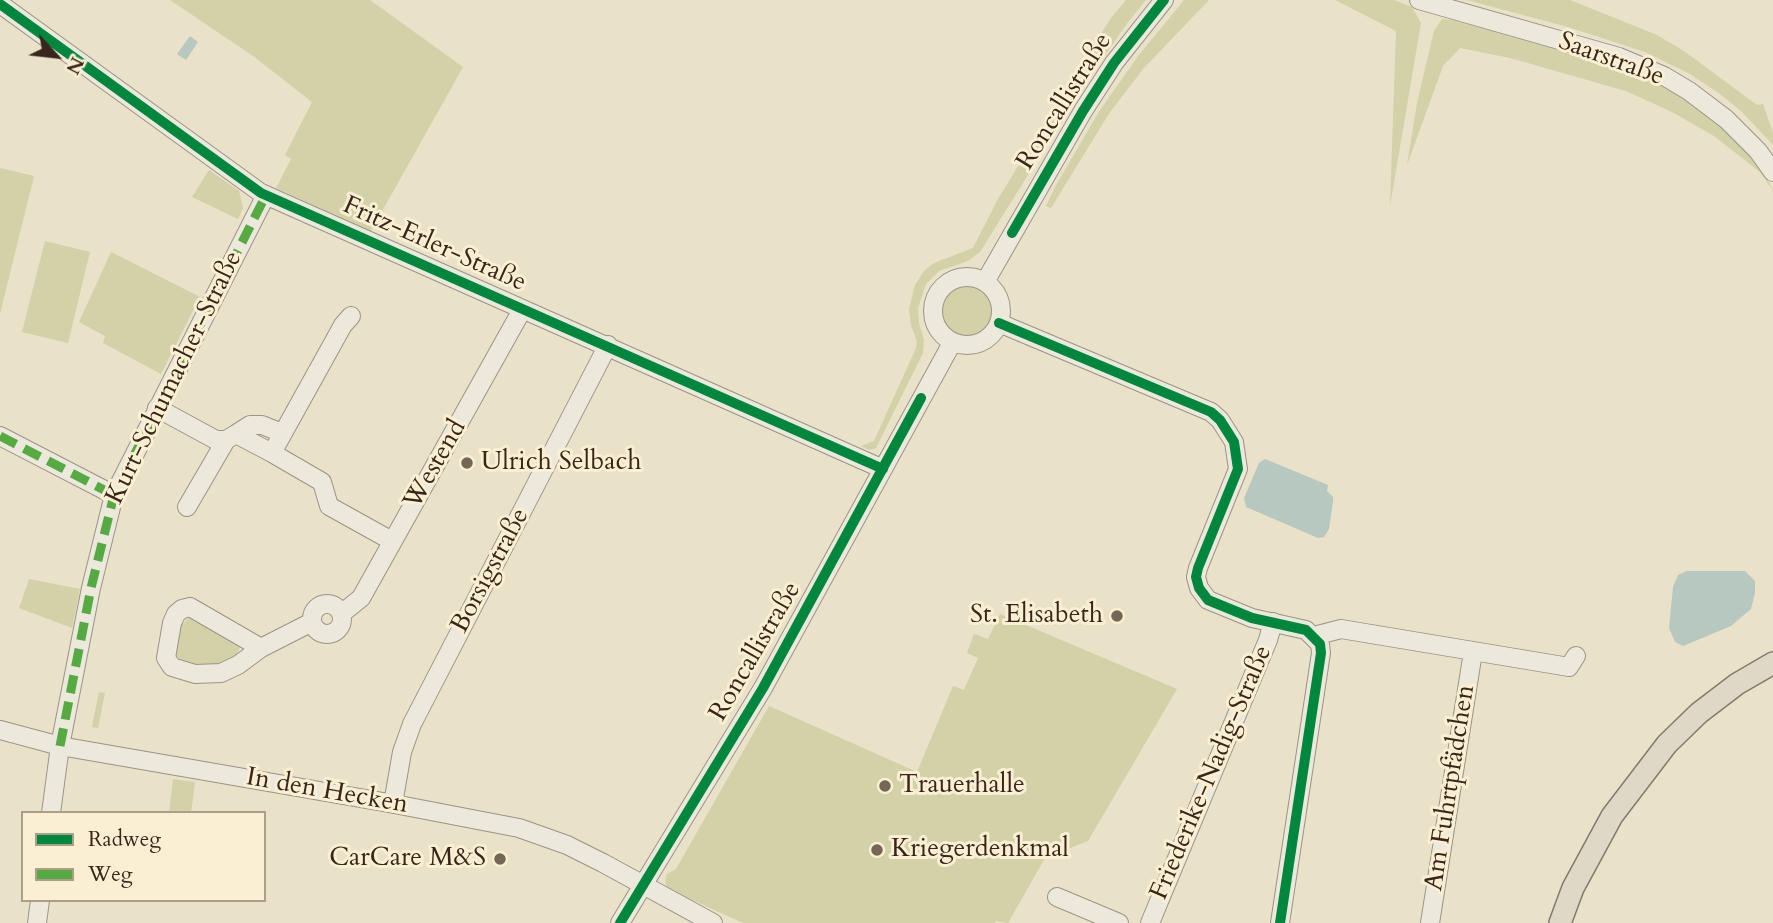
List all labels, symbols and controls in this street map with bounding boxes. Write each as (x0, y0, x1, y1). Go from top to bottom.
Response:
north arrow (21, 21, 91, 91)
street label: Saarstraße (1554, 27, 1668, 93)
street label: Roncallistraße (1011, 28, 1119, 176)
text: N (59, 52, 90, 79)
street label: Fritz-Erler-Straße (338, 191, 530, 299)
street label: Kurt-Schumacher-Straße (100, 246, 250, 510)
street label: Westend (398, 415, 474, 515)
place label: Ulrich Selbach (481, 447, 642, 479)
marker: Ulrich Selbach (459, 455, 475, 471)
street label: Borsigstraße (445, 503, 537, 639)
street label: Roncallistraße (704, 577, 808, 727)
place label: St. Elisabeth (970, 600, 1103, 632)
marker: St. Elisabeth (1109, 608, 1125, 624)
street label: Friederike-Nadig-Straße (1144, 641, 1280, 905)
street label: Am Fuhrtpfädchen (1419, 683, 1483, 893)
street label: In den Hecken (244, 762, 410, 822)
place label: Trauerhalle (899, 770, 1025, 802)
marker: Trauerhalle (877, 778, 893, 794)
legend (21, 811, 266, 902)
text: Radweg (88, 825, 161, 854)
place label: Kriegerdenkmal (891, 834, 1069, 866)
marker: Kriegerdenkmal (869, 842, 885, 858)
place label: CarCare M&S (329, 843, 486, 875)
marker: CarCare M&S (492, 851, 508, 867)
text: Weg (88, 860, 133, 889)

